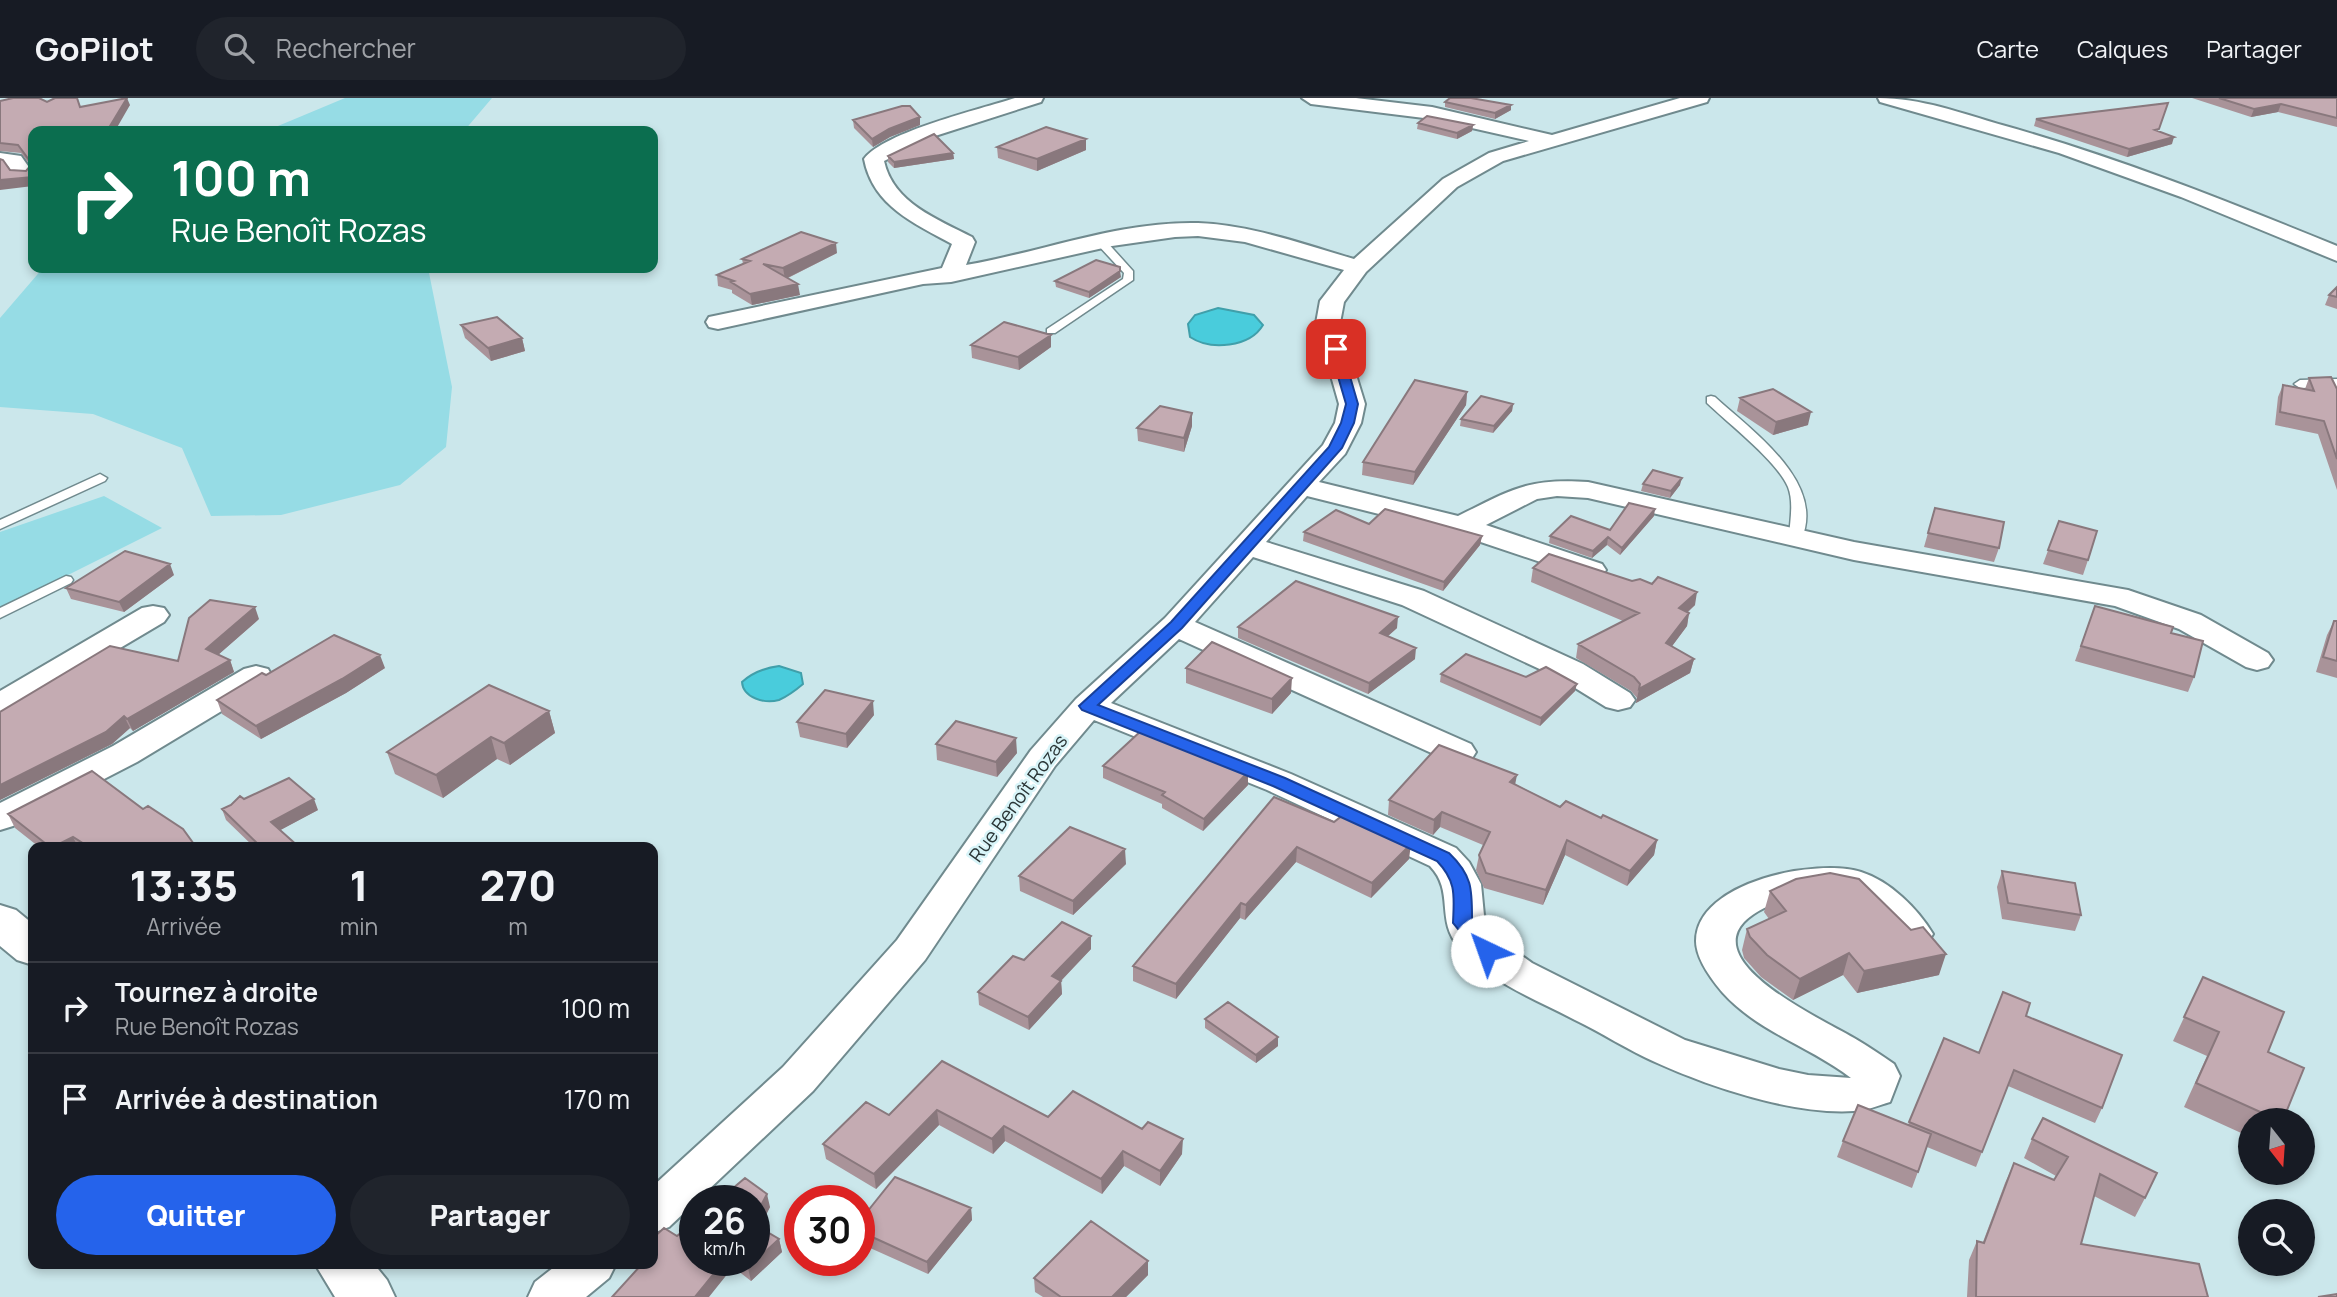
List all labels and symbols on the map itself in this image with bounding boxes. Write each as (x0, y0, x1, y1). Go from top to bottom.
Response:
pin (1306, 319, 1366, 379)
street label: Rue Benoît Rozas (963, 729, 1073, 867)
position arrow (1450, 914, 1524, 988)
north arrow (2238, 1108, 2315, 1185)
speed limit sign: 30 (784, 1185, 875, 1276)

